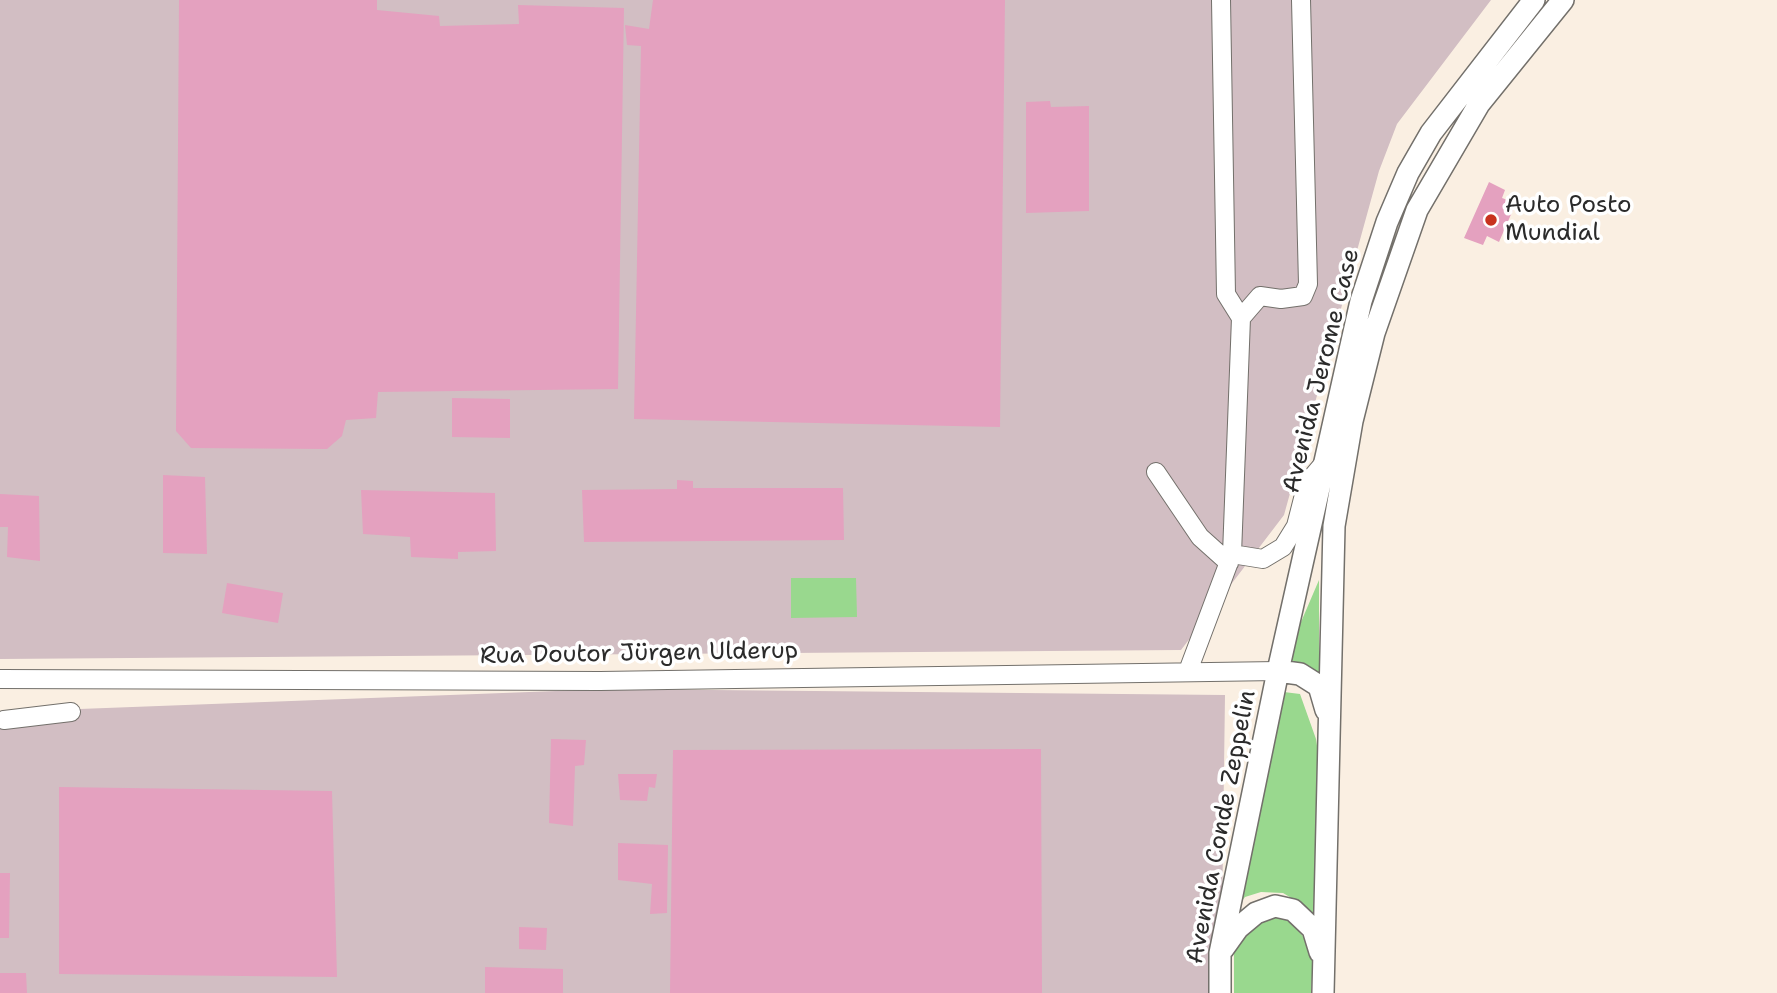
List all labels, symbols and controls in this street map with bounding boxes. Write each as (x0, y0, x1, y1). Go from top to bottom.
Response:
place label: Auto Posto Mundial (1505, 192, 1631, 248)
marker: Auto Posto Mundial (1483, 212, 1499, 228)
street label: Avenida Jerome Case (1278, 246, 1366, 496)
street label: Rua Doutor Jürgen Ulderup (480, 637, 798, 671)
street label: Avenida Conde Zeppelin (1181, 688, 1263, 966)

